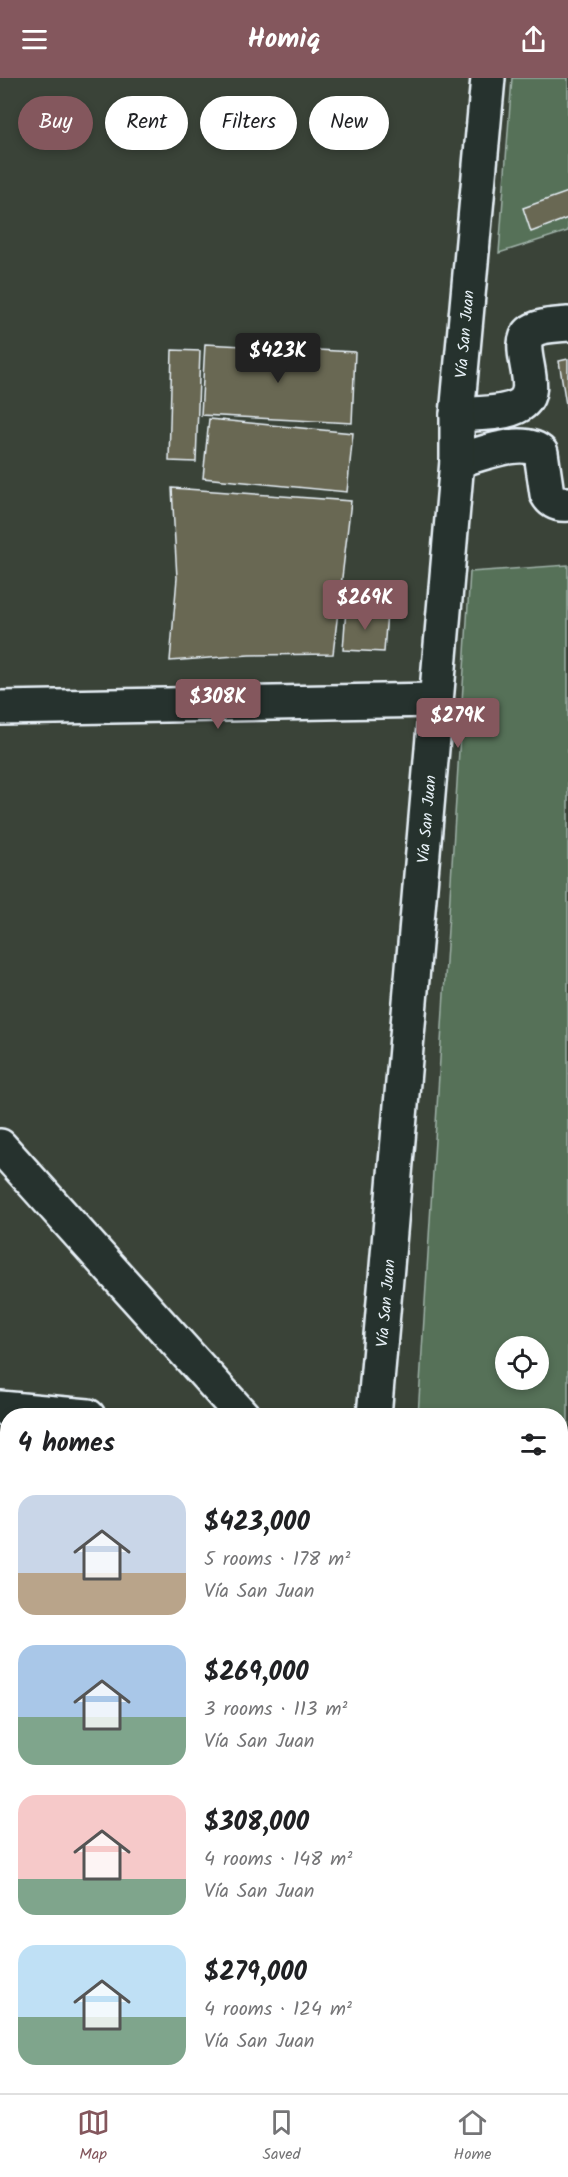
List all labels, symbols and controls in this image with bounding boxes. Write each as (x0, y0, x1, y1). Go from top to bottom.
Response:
text: Homiq (247, 18, 321, 61)
icon: menu (18, 23, 51, 56)
icon: share (517, 23, 550, 56)
chip: Buy (18, 96, 93, 150)
chip: Rent (105, 96, 188, 150)
chip: Filters (200, 96, 297, 150)
chip: New (309, 96, 389, 150)
street label: Vía San Juan (449, 289, 482, 379)
pin: $423K (236, 333, 320, 384)
text: $423K (249, 336, 307, 368)
pin: $269K (323, 580, 407, 631)
text: $269K (337, 583, 393, 615)
pin: $308K (176, 679, 260, 730)
text: $308K (190, 682, 246, 714)
pin: $279K (416, 698, 500, 749)
text: $279K (430, 701, 486, 733)
street label: Vía San Juan (411, 774, 444, 864)
street label: Vía San Juan (370, 1258, 403, 1348)
map controls (495, 1336, 549, 1390)
button: locate (495, 1336, 549, 1390)
text: 4 homes (18, 1423, 115, 1465)
icon: filters (517, 1428, 550, 1461)
text: $423,000 (204, 1502, 310, 1544)
icon: home (66, 1519, 138, 1591)
text: 5 rooms · 178 m² (204, 1544, 350, 1576)
text: Vía San Juan (204, 1576, 315, 1608)
text: $269,000 (204, 1652, 309, 1694)
icon: home (66, 1669, 138, 1741)
text: 3 rooms · 113 m² (204, 1694, 347, 1726)
text: Vía San Juan (204, 1726, 315, 1758)
text: $308,000 (204, 1802, 309, 1844)
icon: home (66, 1819, 138, 1891)
text: 4 rooms · 148 m² (204, 1844, 352, 1876)
text: Vía San Juan (204, 1876, 315, 1908)
text: $279,000 (204, 1952, 307, 1994)
icon: home (66, 1969, 138, 2041)
text: 4 rooms · 124 m² (204, 1994, 352, 2026)
text: Vía San Juan (204, 2026, 315, 2058)
tab: Map (77, 2106, 110, 2167)
tab: Saved (263, 2106, 301, 2167)
tab: Home (454, 2106, 491, 2167)

